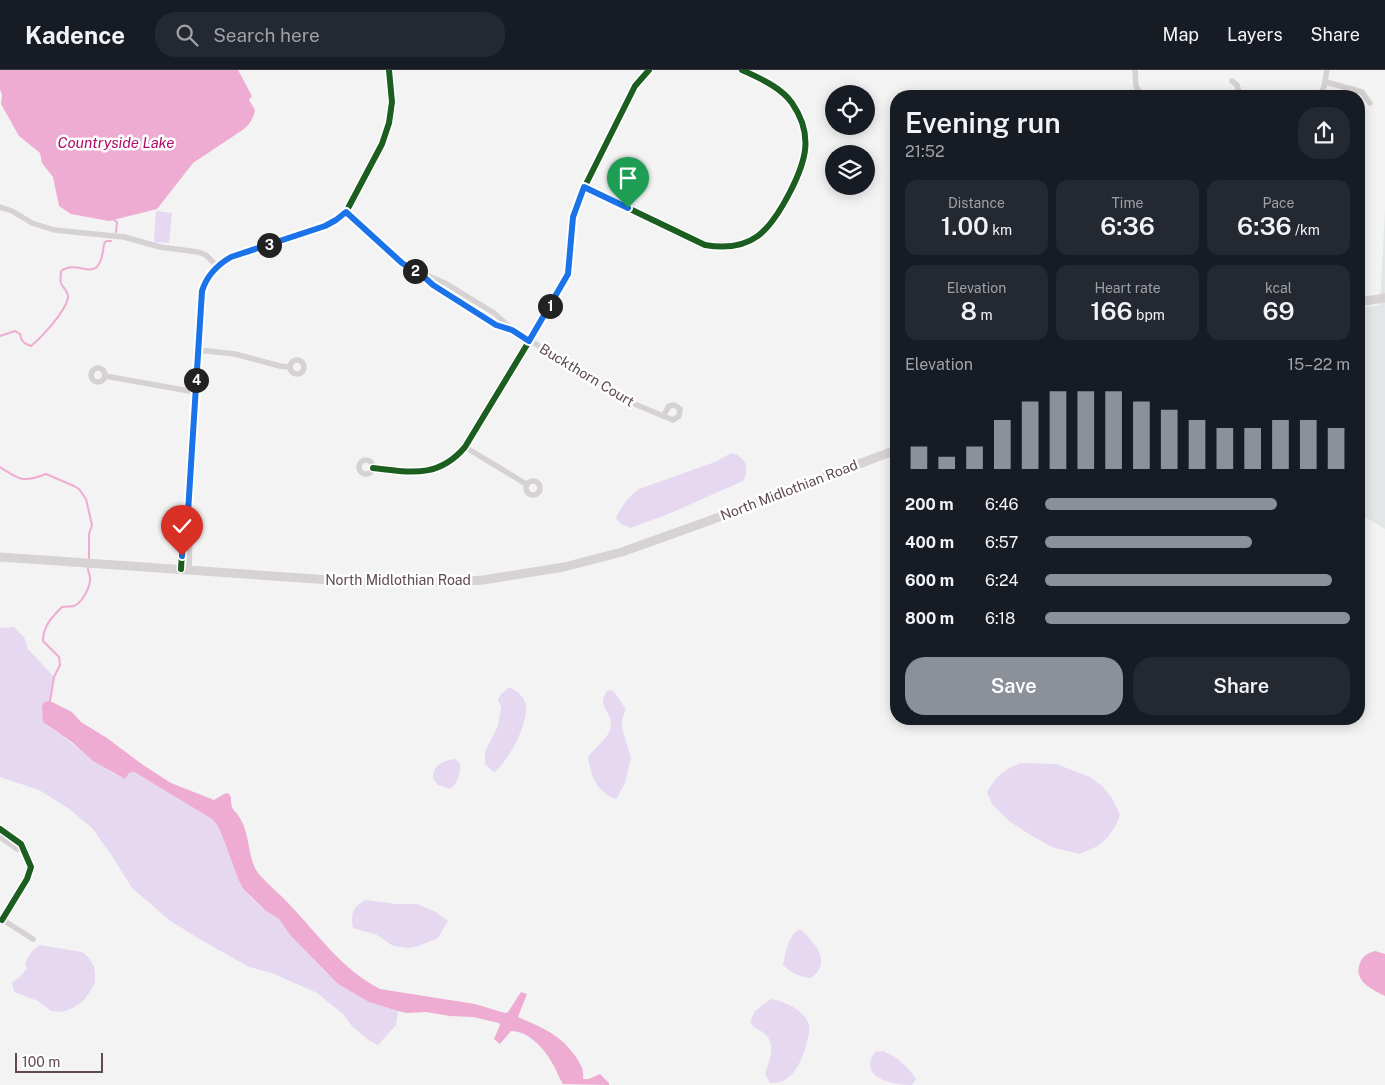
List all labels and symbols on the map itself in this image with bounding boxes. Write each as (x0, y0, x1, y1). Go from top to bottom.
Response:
water label: Countryside Lake (57, 134, 175, 151)
pin (607, 157, 649, 208)
pin: 3 (256, 232, 282, 258)
pin: 2 (402, 258, 428, 284)
pin: 1 (538, 294, 562, 318)
street label: Buckthorn Court (537, 340, 637, 410)
pin: 4 (184, 368, 208, 392)
street label: North Midlothian Road (718, 456, 860, 524)
pin (161, 505, 203, 556)
street label: North Midlothian Road (325, 572, 471, 588)
scale bar (15, 1050, 102, 1073)

